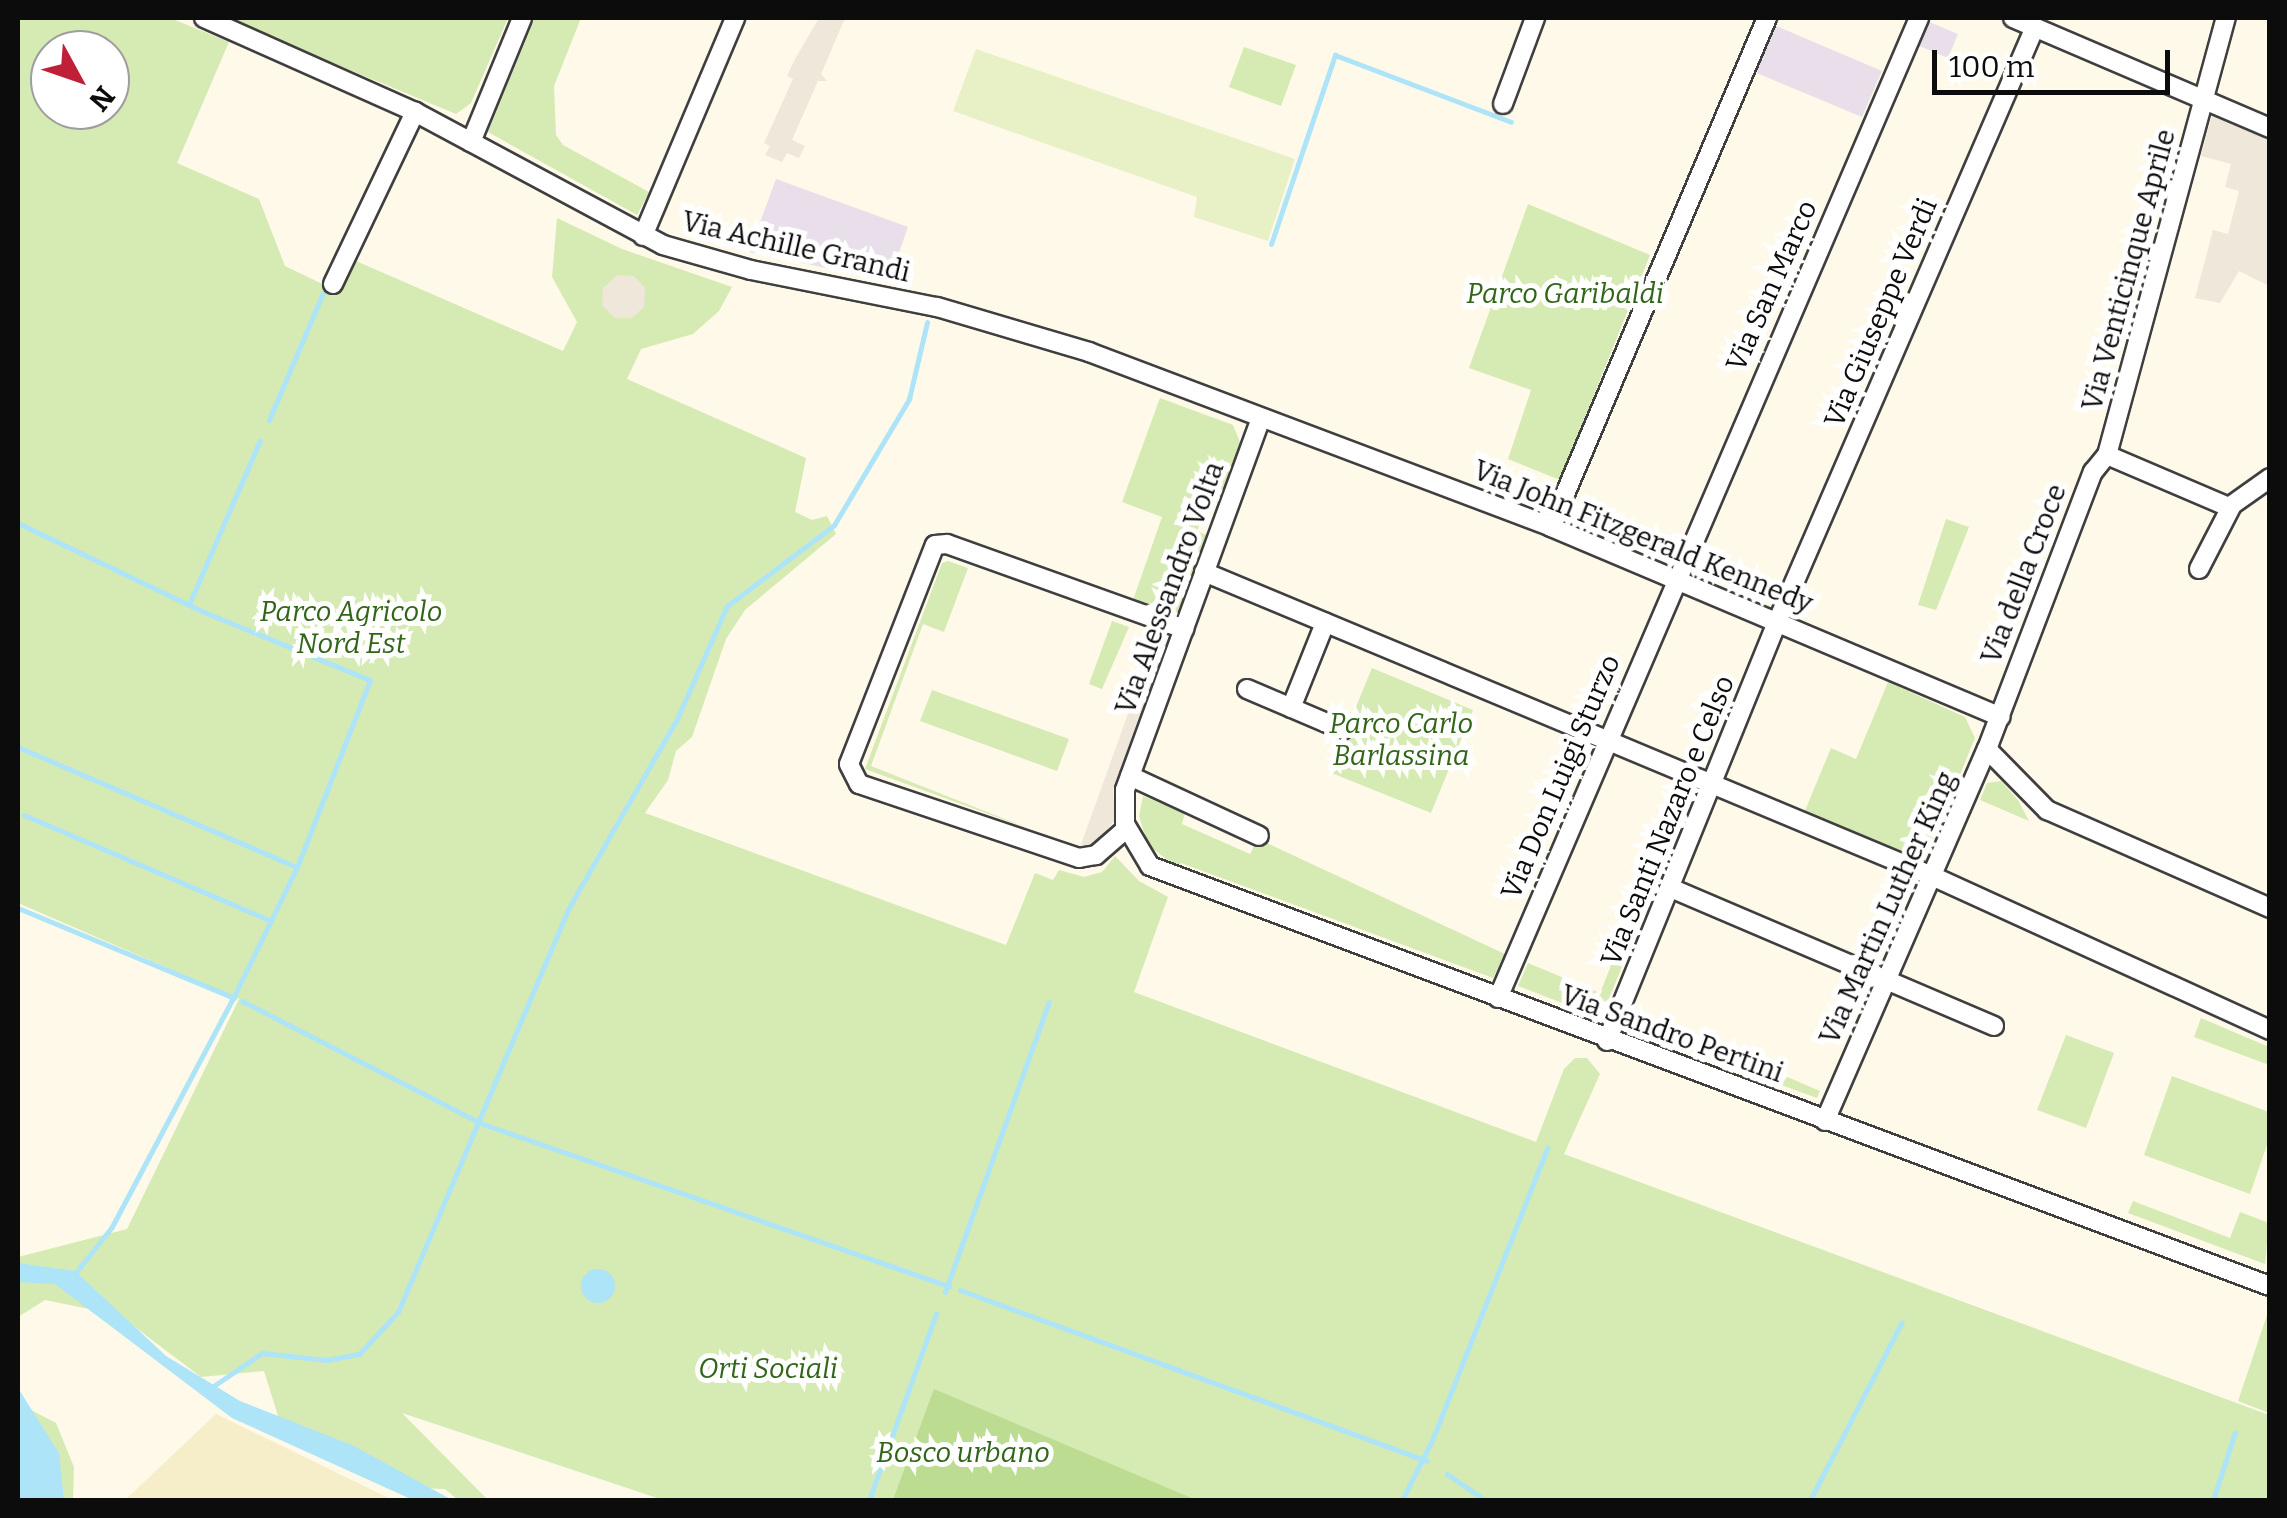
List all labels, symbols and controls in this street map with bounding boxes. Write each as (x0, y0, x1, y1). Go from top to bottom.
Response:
north arrow (30, 30, 130, 130)
scale bar (1937, 30, 2174, 92)
text: 100 m (1949, 49, 2034, 85)
text: N (82, 79, 121, 117)
street label: Via Venticinque Aprile (2075, 126, 2183, 414)
street label: Via Giuseppe Verdi (1818, 193, 1944, 433)
street label: Via San Marco (1719, 195, 1825, 377)
street label: Via Achille Grandi (679, 204, 913, 290)
park label: Parco Garibaldi (1466, 277, 1664, 311)
street label: Via John Fitzgerald Kennedy (1468, 453, 1818, 621)
street label: Via Alessandro Volta (1109, 457, 1231, 719)
street label: Via della Croce (1974, 479, 2074, 669)
park label: Parco Agricolo Nord Est (260, 595, 442, 661)
street label: Via Don Luigi Sturzo (1494, 650, 1628, 904)
street label: Via Santi Nazaro e Celso (1594, 671, 1742, 971)
park label: Parco Carlo Barlassina (1329, 707, 1473, 773)
street label: Via Martin Luther King (1813, 766, 1963, 1050)
street label: Via Sandro Pertini (1556, 978, 1788, 1090)
park label: Orti Sociali (698, 1352, 838, 1386)
park label: Bosco urbano (876, 1436, 1050, 1470)

